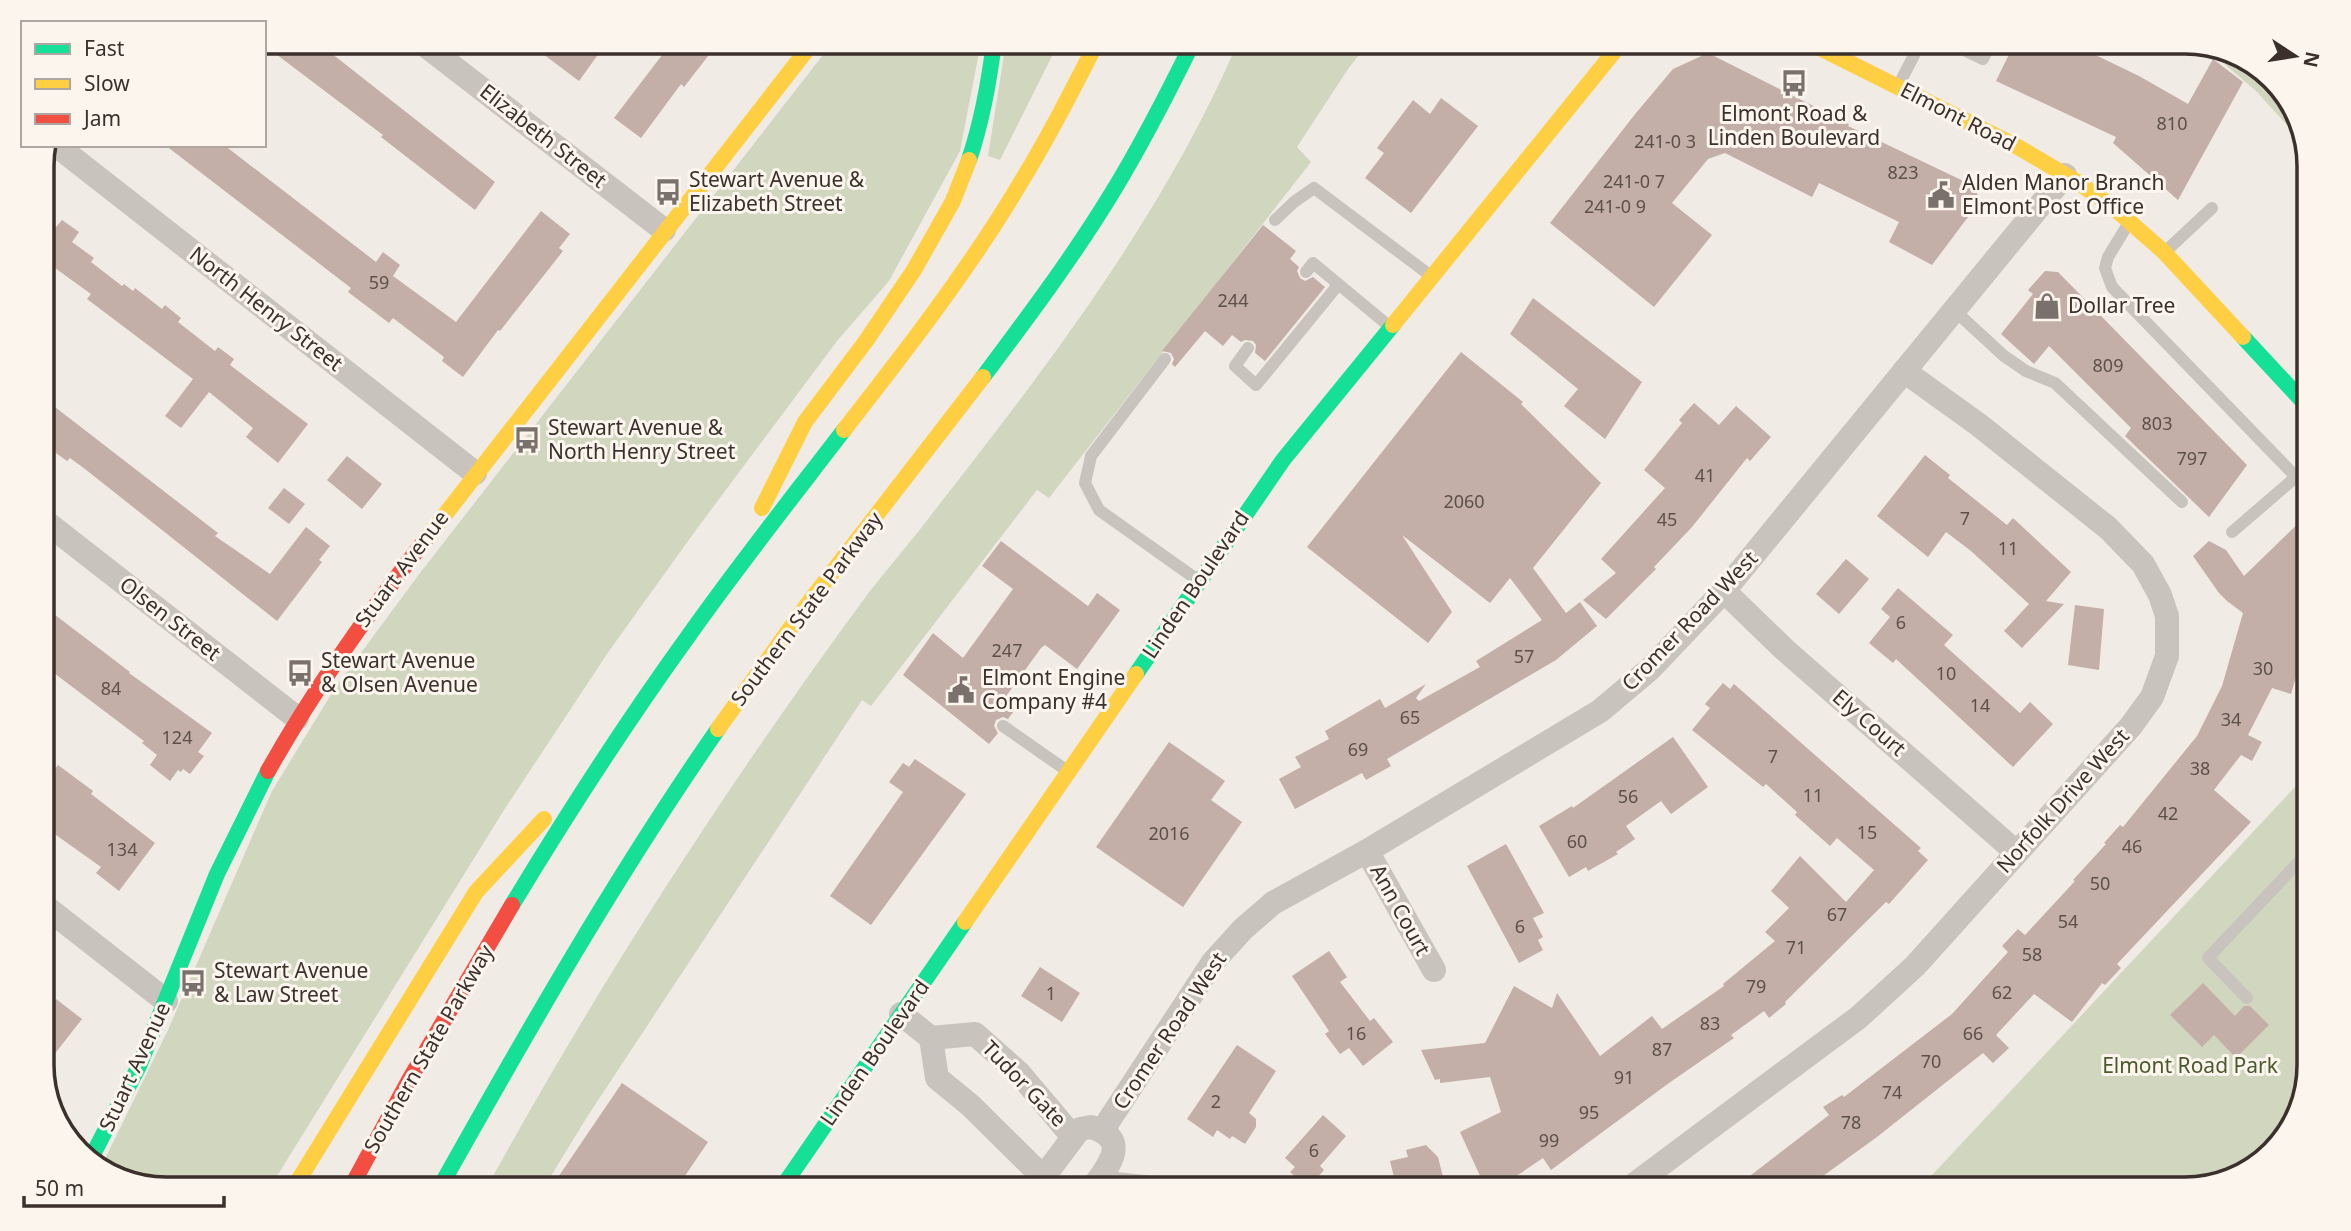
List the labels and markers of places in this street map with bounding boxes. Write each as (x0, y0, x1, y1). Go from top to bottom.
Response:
bus stop icon: Elmont Road & Linden Boulevard (1779, 68, 1809, 98)
place label: Elmont Road & Linden Boulevard (1708, 99, 1880, 151)
place label: Stewart Avenue & Elizabeth Street (689, 165, 865, 217)
place label: Alden Manor Branch Elmont Post Office (1962, 168, 2164, 220)
bus stop icon: Stewart Avenue & Elizabeth Street (653, 177, 683, 207)
public building icon: Alden Manor Branch Elmont Post Office (1926, 180, 1956, 210)
shop icon: Dollar Tree (2032, 291, 2062, 321)
place label: Dollar Tree (2068, 291, 2175, 319)
place label: Stewart Avenue & North Henry Street (548, 413, 736, 465)
bus stop icon: Stewart Avenue & North Henry Street (512, 425, 542, 455)
place label: Stewart Avenue & Olsen Avenue (321, 646, 478, 698)
bus stop icon: Stewart Avenue & Olsen Avenue (285, 658, 315, 688)
place label: Elmont Engine Company #4 (982, 663, 1125, 715)
public building icon: Elmont Engine Company #4 (946, 675, 976, 705)
place label: Stewart Avenue & Law Street (214, 956, 368, 1008)
bus stop icon: Stewart Avenue & Law Street (178, 968, 208, 998)

